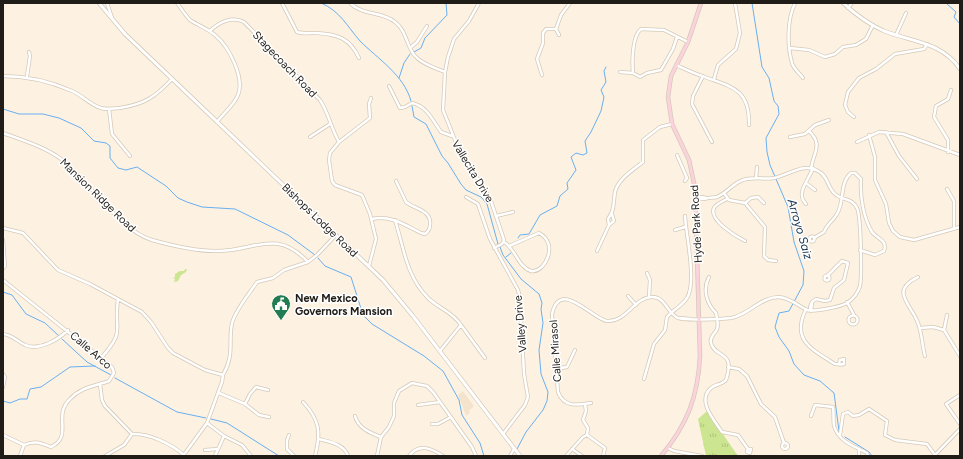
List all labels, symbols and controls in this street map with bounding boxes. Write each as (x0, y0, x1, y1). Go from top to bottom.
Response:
street label: Stagecoach Road (250, 29, 320, 100)
street label: Vallecita Drive (449, 138, 496, 205)
street label: Mansion Ridge Road (57, 156, 138, 235)
street label: Bishops Lodge Road (279, 181, 360, 260)
street label: Hyde Park Road (688, 185, 705, 263)
water label: Arroyo Saiz (784, 196, 815, 261)
place label: New Mexico Governors Mansion (295, 292, 392, 318)
public building icon: New Mexico Governors Mansion (270, 293, 292, 321)
street label: Valley Drive (512, 295, 529, 353)
street label: Calle Mirasol (547, 319, 564, 382)
street label: Calle Arco (67, 329, 114, 372)

